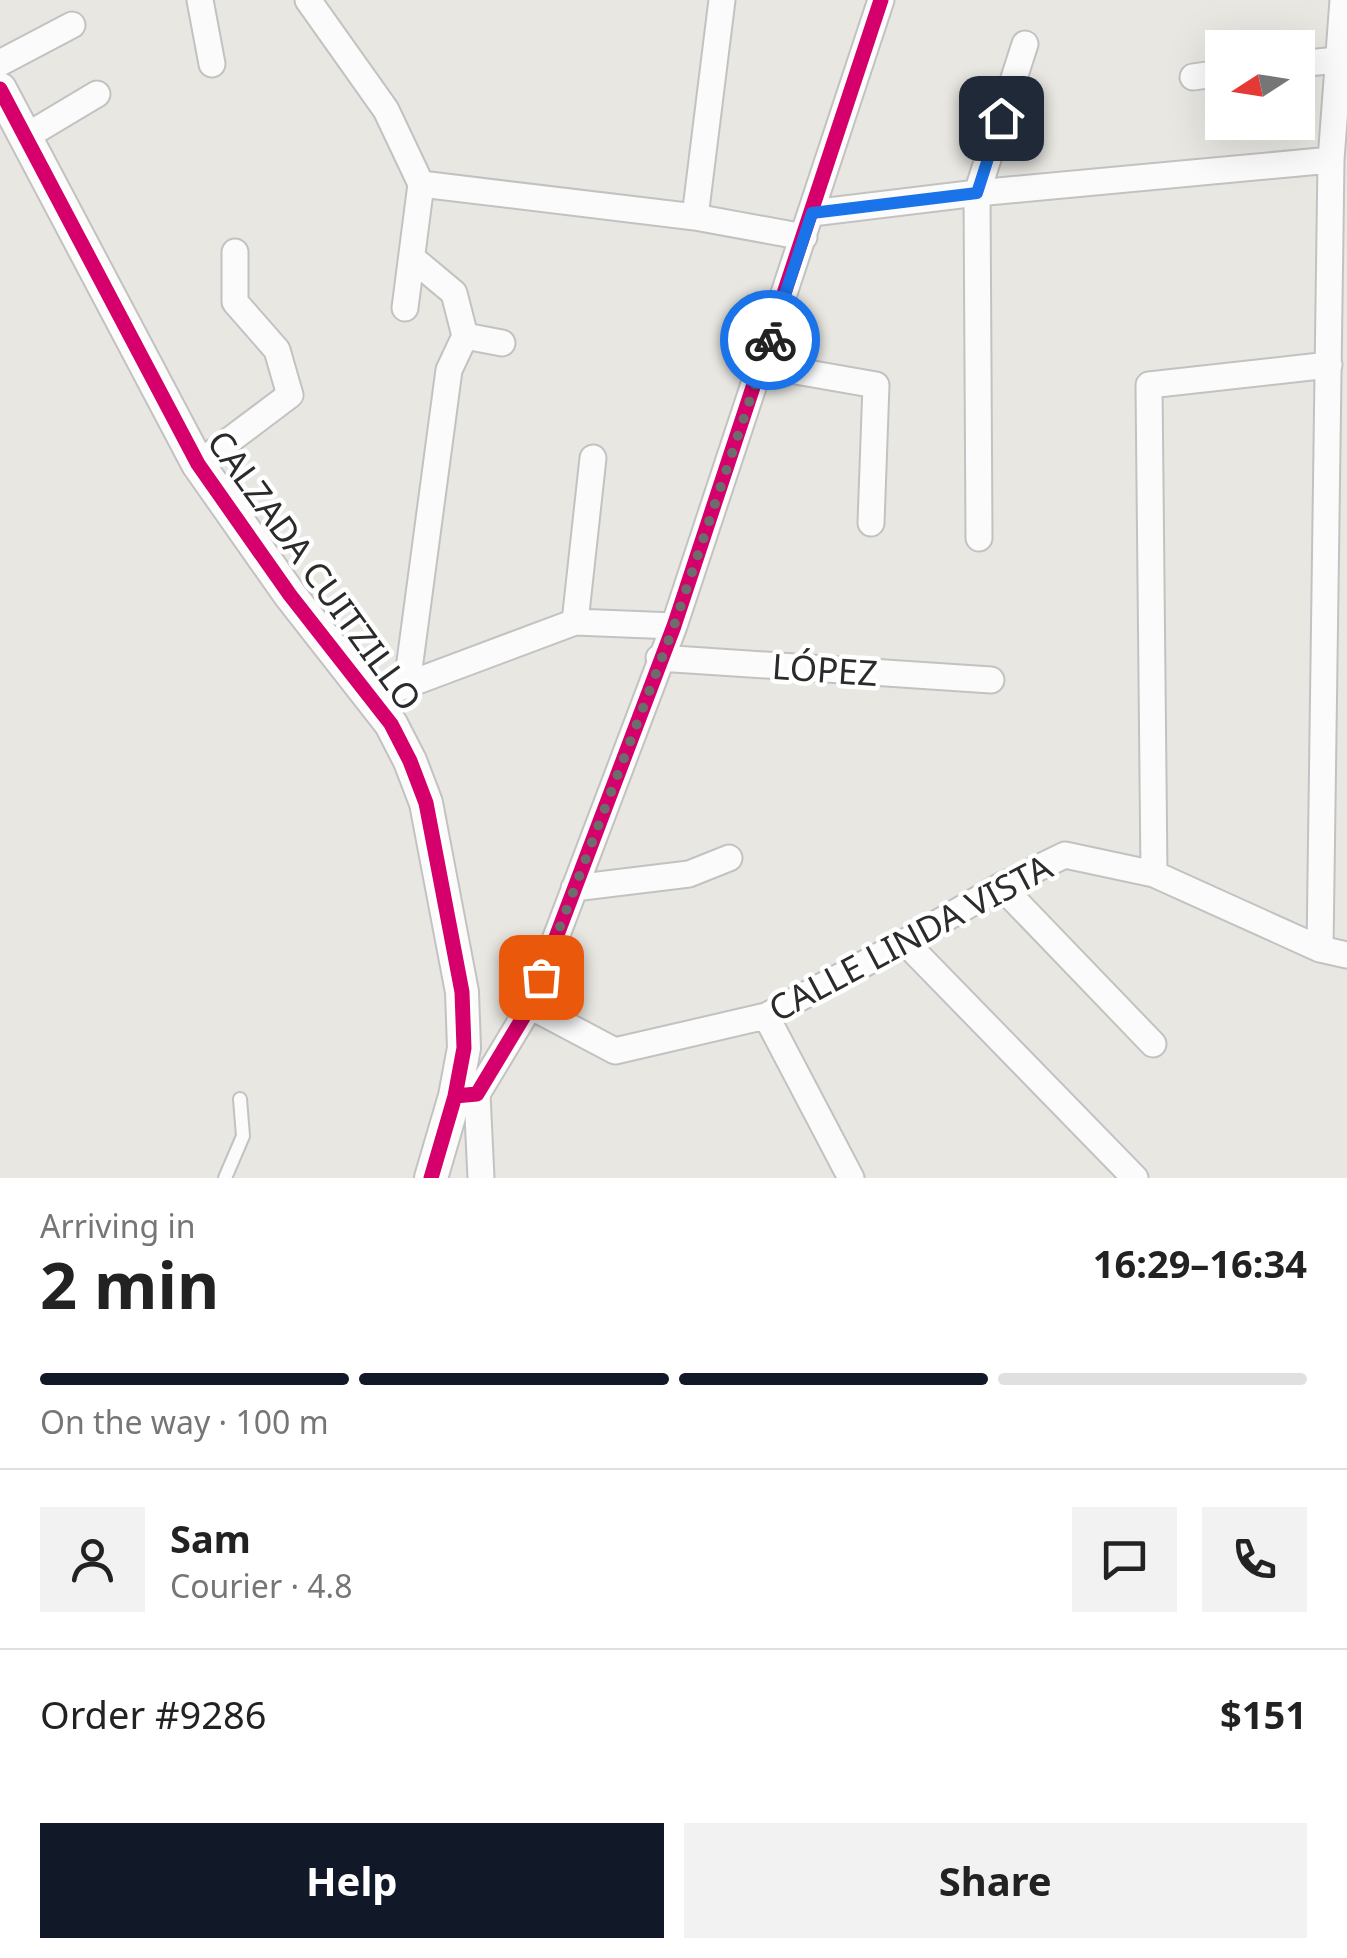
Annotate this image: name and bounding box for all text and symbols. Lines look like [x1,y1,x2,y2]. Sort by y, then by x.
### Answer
north arrow [1205,30,1315,140]
map controls [1205,30,1315,140]
pin [959,76,1044,161]
icon: home [974,91,1029,146]
courier [720,290,820,390]
icon: bike [743,313,798,368]
street label: CALZADA CUITZILLO [197,420,433,720]
street label: LÓPEZ [771,642,879,696]
street label: CALLE LINDA VISTA [760,842,1060,1032]
pin [499,935,584,1020]
icon: bag [514,950,569,1005]
text: Arriving in [40,1204,195,1247]
text: 16:29–16:34 [1093,1237,1307,1289]
text: 2 min [40,1240,219,1328]
text: On the way · 100 m [40,1400,329,1443]
button: person [40,1507,145,1612]
button: chat [1072,1507,1177,1612]
button: phone [1202,1507,1307,1612]
text: Sam [170,1512,251,1564]
text: Courier · 4.8 [170,1564,353,1607]
text: Order #9286 [40,1688,266,1740]
text: $151 [1220,1688,1307,1740]
button: Help [40,1823,664,1938]
button: Share [684,1823,1307,1938]

